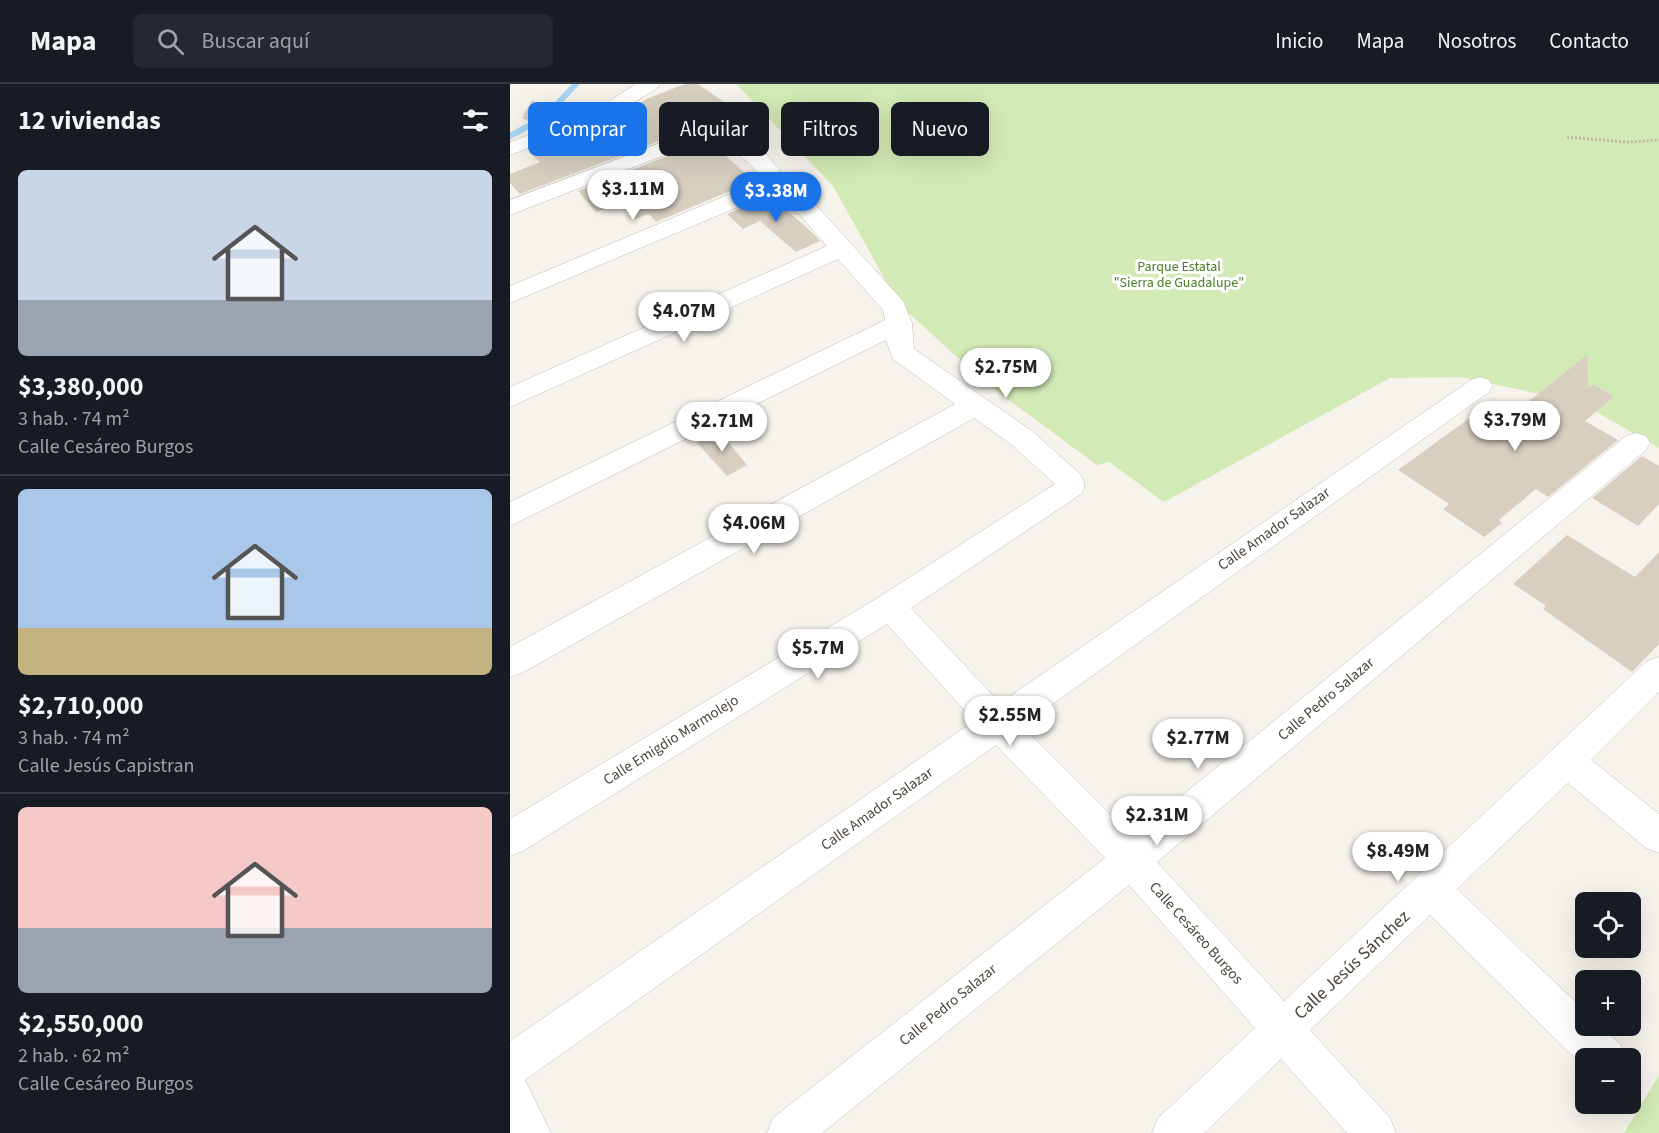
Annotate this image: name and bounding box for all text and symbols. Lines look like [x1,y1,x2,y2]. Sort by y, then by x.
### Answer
search box [133,14,553,68]
text: Mapa [30,21,97,61]
icon: search [154,25,187,58]
text: Buscar aquí [202,25,309,57]
text: Inicio [1275,26,1323,56]
text: Mapa [1356,26,1404,56]
text: Nosotros [1437,26,1516,56]
text: Contacto [1549,26,1629,56]
text: 12 viviendas [18,102,161,139]
chip: Comprar [528,102,647,156]
chip: Alquilar [659,102,769,156]
chip: Filtros [781,102,879,156]
chip: Nuevo [891,102,989,156]
icon: filters [459,104,492,137]
pin: $3.11M [584,170,682,221]
pin: $3.38M [727,172,825,223]
text: $3.11M [601,175,665,203]
text: $3.38M [744,177,808,205]
icon: home [201,209,309,317]
park label: Parque Estatal "Sierra de Guadalupe" [1114,257,1244,293]
pin: $4.07M [635,292,733,343]
text: $4.07M [652,297,716,325]
pin: $2.75M [957,348,1055,399]
text: $2.75M [974,353,1038,381]
text: $3,380,000 [18,368,143,405]
pin: $3.79M [1466,401,1564,452]
pin: $2.71M [673,402,771,453]
text: 3 hab. · 74 m² [18,405,130,433]
text: $3.79M [1483,406,1547,434]
text: $2.71M [690,407,754,435]
text: Calle Cesáreo Burgos [18,433,193,461]
street label: Calle Amador Salazar [1214,482,1335,576]
pin: $4.06M [705,504,803,555]
text: $4.06M [722,509,786,537]
icon: home [201,528,309,636]
pin: $5.7M [776,629,860,680]
text: $5.7M [792,634,844,662]
street label: Calle Pedro Salazar [1273,652,1379,746]
text: $2,710,000 [18,687,143,724]
street label: Calle Emigdio Marmolejo [599,690,743,790]
pin: $2.55M [961,696,1059,747]
text: $2.55M [978,701,1042,729]
pin: $2.77M [1149,719,1247,770]
text: 3 hab. · 74 m² [18,724,130,752]
text: $2.77M [1166,724,1230,752]
text: Calle Jesús Capistran [18,752,195,780]
street label: Calle Amador Salazar [817,762,938,856]
pin: $2.31M [1108,796,1206,847]
text: $2.31M [1125,801,1189,829]
pin: $8.49M [1349,832,1447,883]
text: $8.49M [1366,837,1430,865]
icon: home [201,846,309,954]
street label: Calle Cesáreo Burgos [1144,877,1248,989]
map controls [1575,892,1641,1114]
button: locate [1575,892,1641,958]
street label: Calle Jesús Sánchez [1289,904,1416,1025]
street label: Calle Pedro Salazar [895,959,1002,1051]
button: + [1575,970,1641,1036]
text: $2,550,000 [18,1005,143,1042]
text: 2 hab. · 62 m² [18,1042,130,1070]
button: − [1575,1048,1641,1114]
text: Calle Cesáreo Burgos [18,1070,193,1098]

